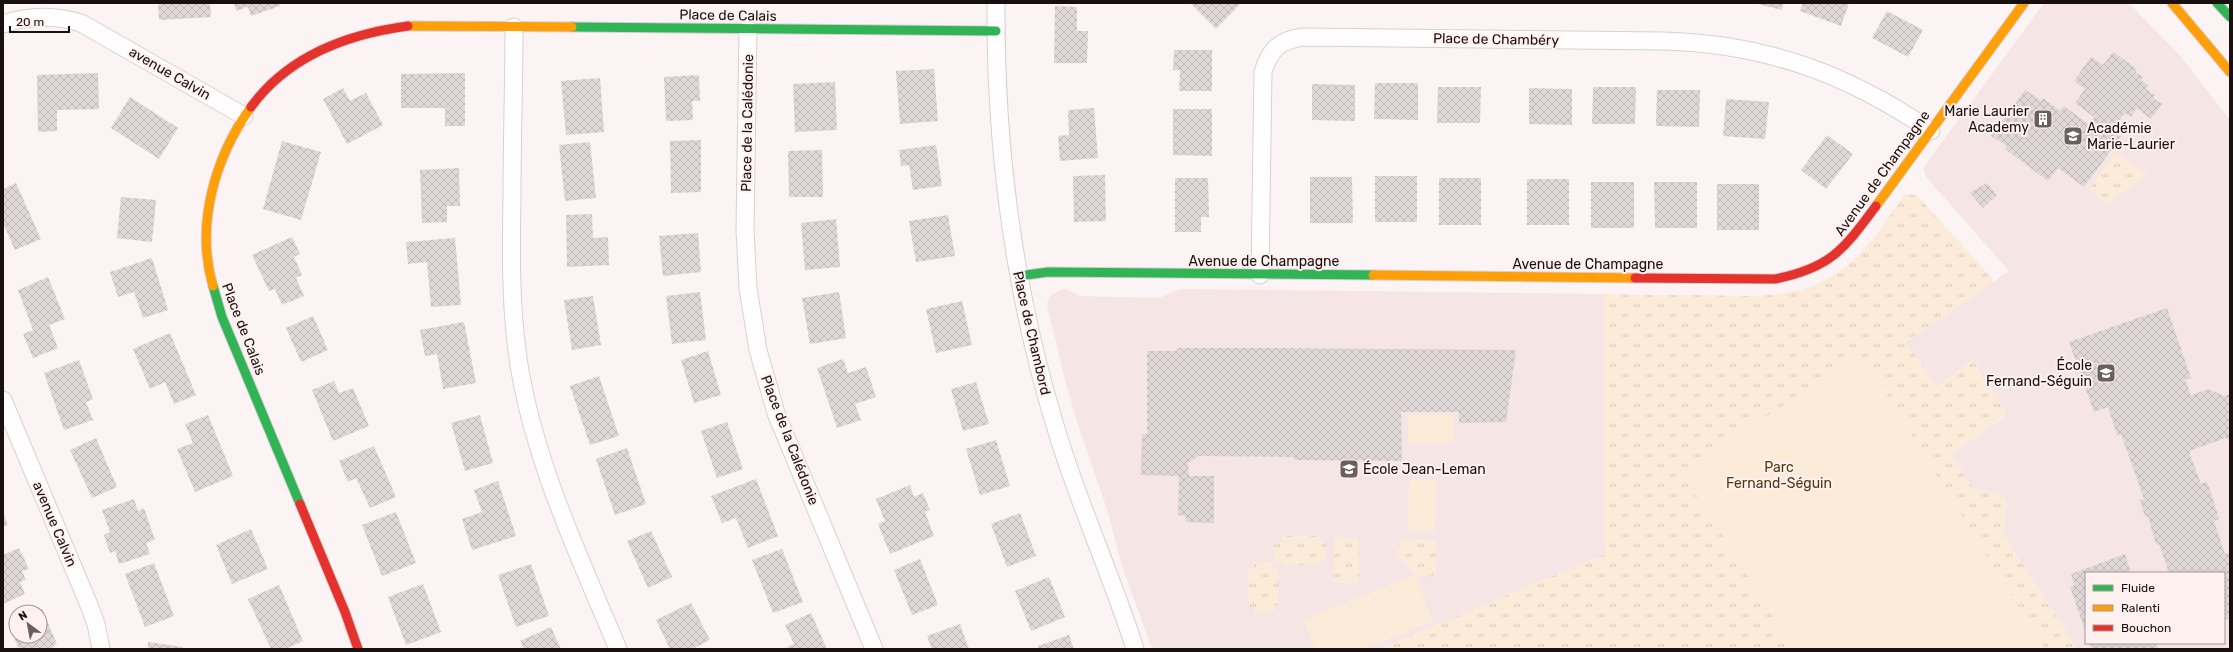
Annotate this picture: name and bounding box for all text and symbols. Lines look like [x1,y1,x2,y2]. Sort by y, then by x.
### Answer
street label: Place de Calais [679,6,777,25]
scale bar [10,8,69,34]
text: 20 m [16,15,44,29]
street label: Place de Chambéry [1433,30,1559,49]
street label: avenue Calvin [126,43,213,104]
street label: Place de la Calédonie [738,54,757,192]
place label: Marie Laurier Academy [1944,103,2030,136]
street label: Avenue de Champagne [1831,107,1934,239]
building icon: Marie Laurier Academy [2032,108,2054,130]
place label: Académie Marie-Laurier [2087,120,2176,153]
school or university icon: Académie Marie-Laurier [2062,125,2084,147]
street label: Avenue de Champagne [1189,253,1340,270]
street label: Avenue de Champagne [1513,256,1664,273]
street label: Place de Chambord [1009,270,1054,397]
street label: Place de Calais [218,281,269,378]
place label: École Fernand-Séguin [1986,356,2092,390]
school or university icon: École Fernand-Séguin [2095,362,2117,384]
street label: Place de la Calédonie [757,373,822,508]
school or university icon: École Jean-Leman [1338,458,1360,480]
park label: Parc Fernand-Séguin [1726,459,1832,492]
place label: École Jean-Leman [1363,460,1486,478]
street label: avenue Calvin [29,479,80,569]
legend [2085,572,2225,644]
text: Fluide [2121,581,2155,595]
text: Ralenti [2121,601,2160,615]
north arrow [8,604,48,644]
text: N [16,608,30,624]
text: Bouchon [2121,621,2171,635]

